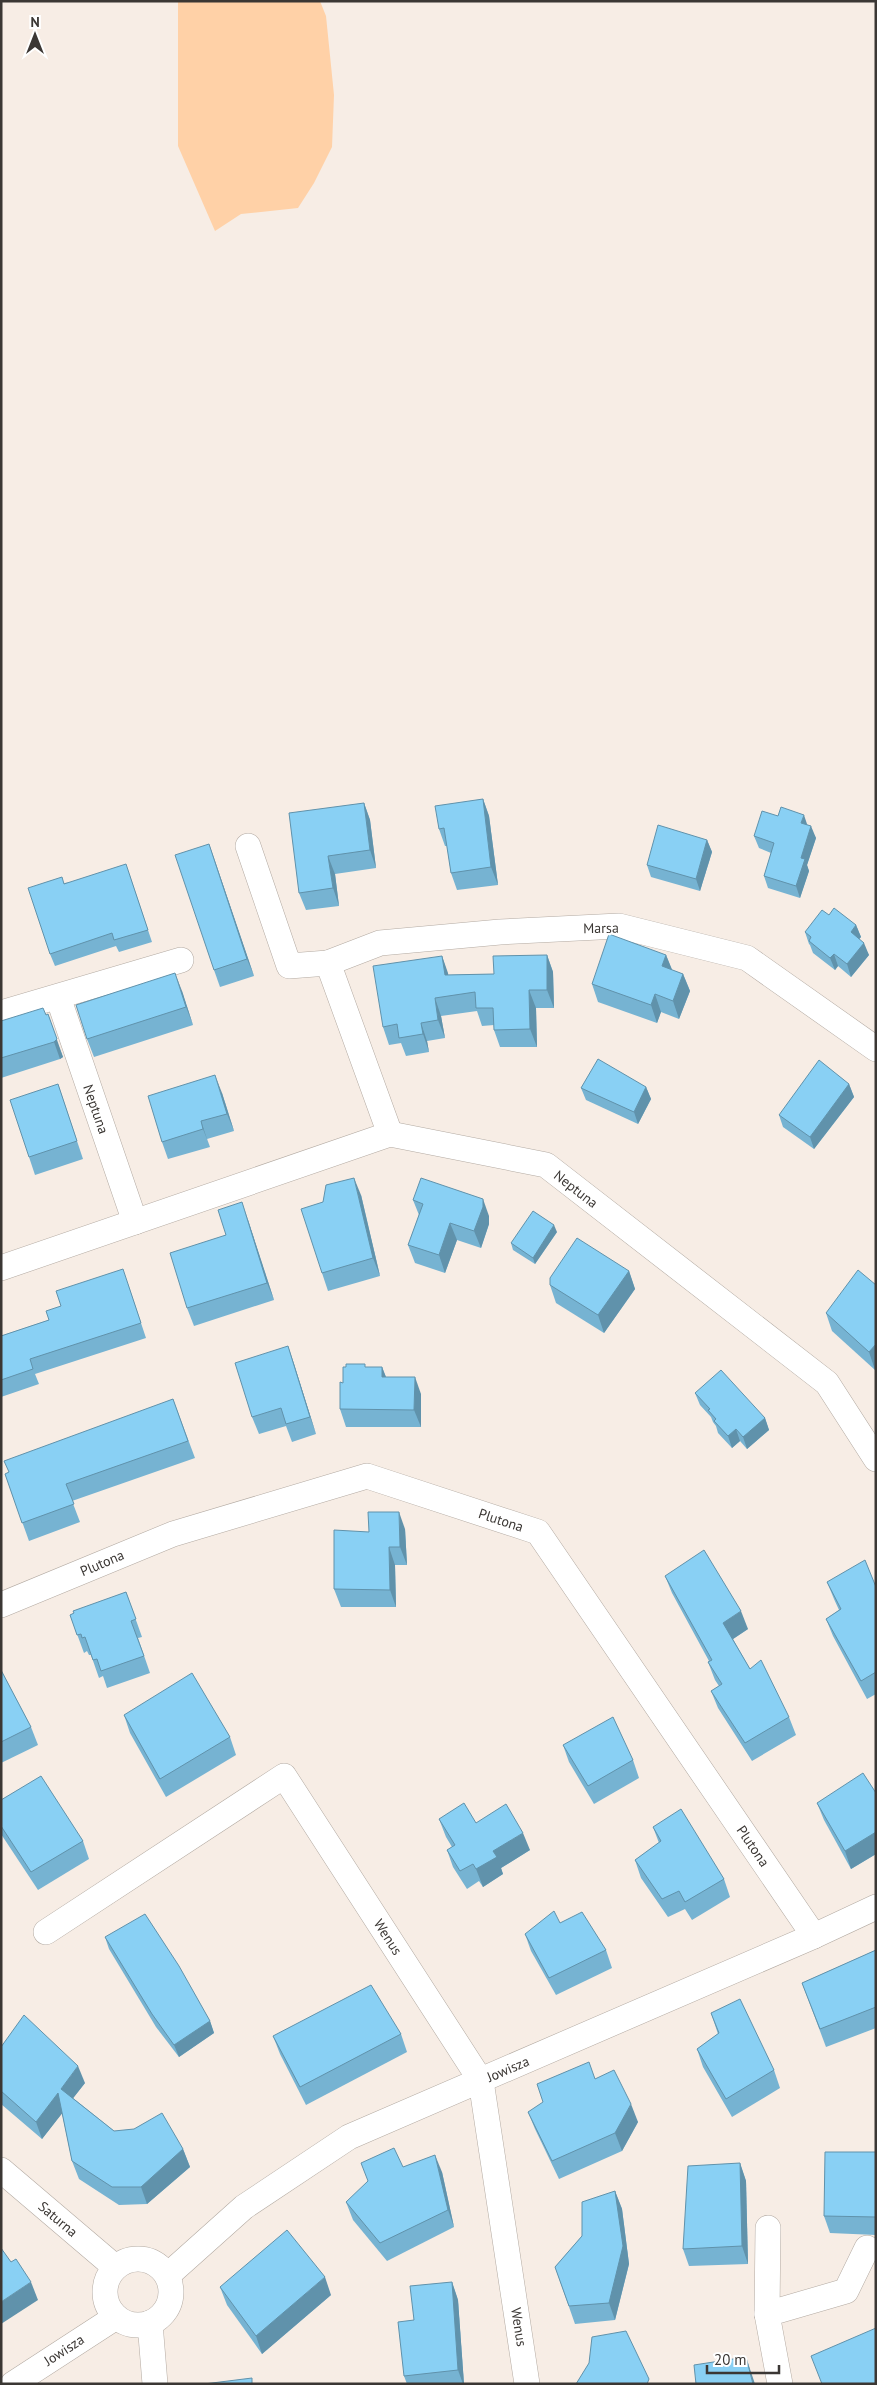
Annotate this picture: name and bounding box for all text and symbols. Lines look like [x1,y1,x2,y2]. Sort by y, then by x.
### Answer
north arrow [10,10,60,60]
text: N [30,13,40,31]
street label: Marsa [583,919,619,937]
street label: Neptuna [79,1082,113,1136]
street label: Neptuna [550,1166,602,1212]
street label: Plutona [476,1504,526,1536]
street label: Plutona [77,1546,127,1580]
street label: Plutona [733,1822,773,1870]
street label: Wenus [370,1916,406,1958]
street label: Jowisza [483,2052,532,2086]
street label: Saturna [35,2197,81,2241]
street label: Wenus [507,2306,531,2348]
street label: Jowisza [40,2330,88,2370]
scale bar [707,2342,780,2374]
text: 20 m [714,2350,747,2369]

